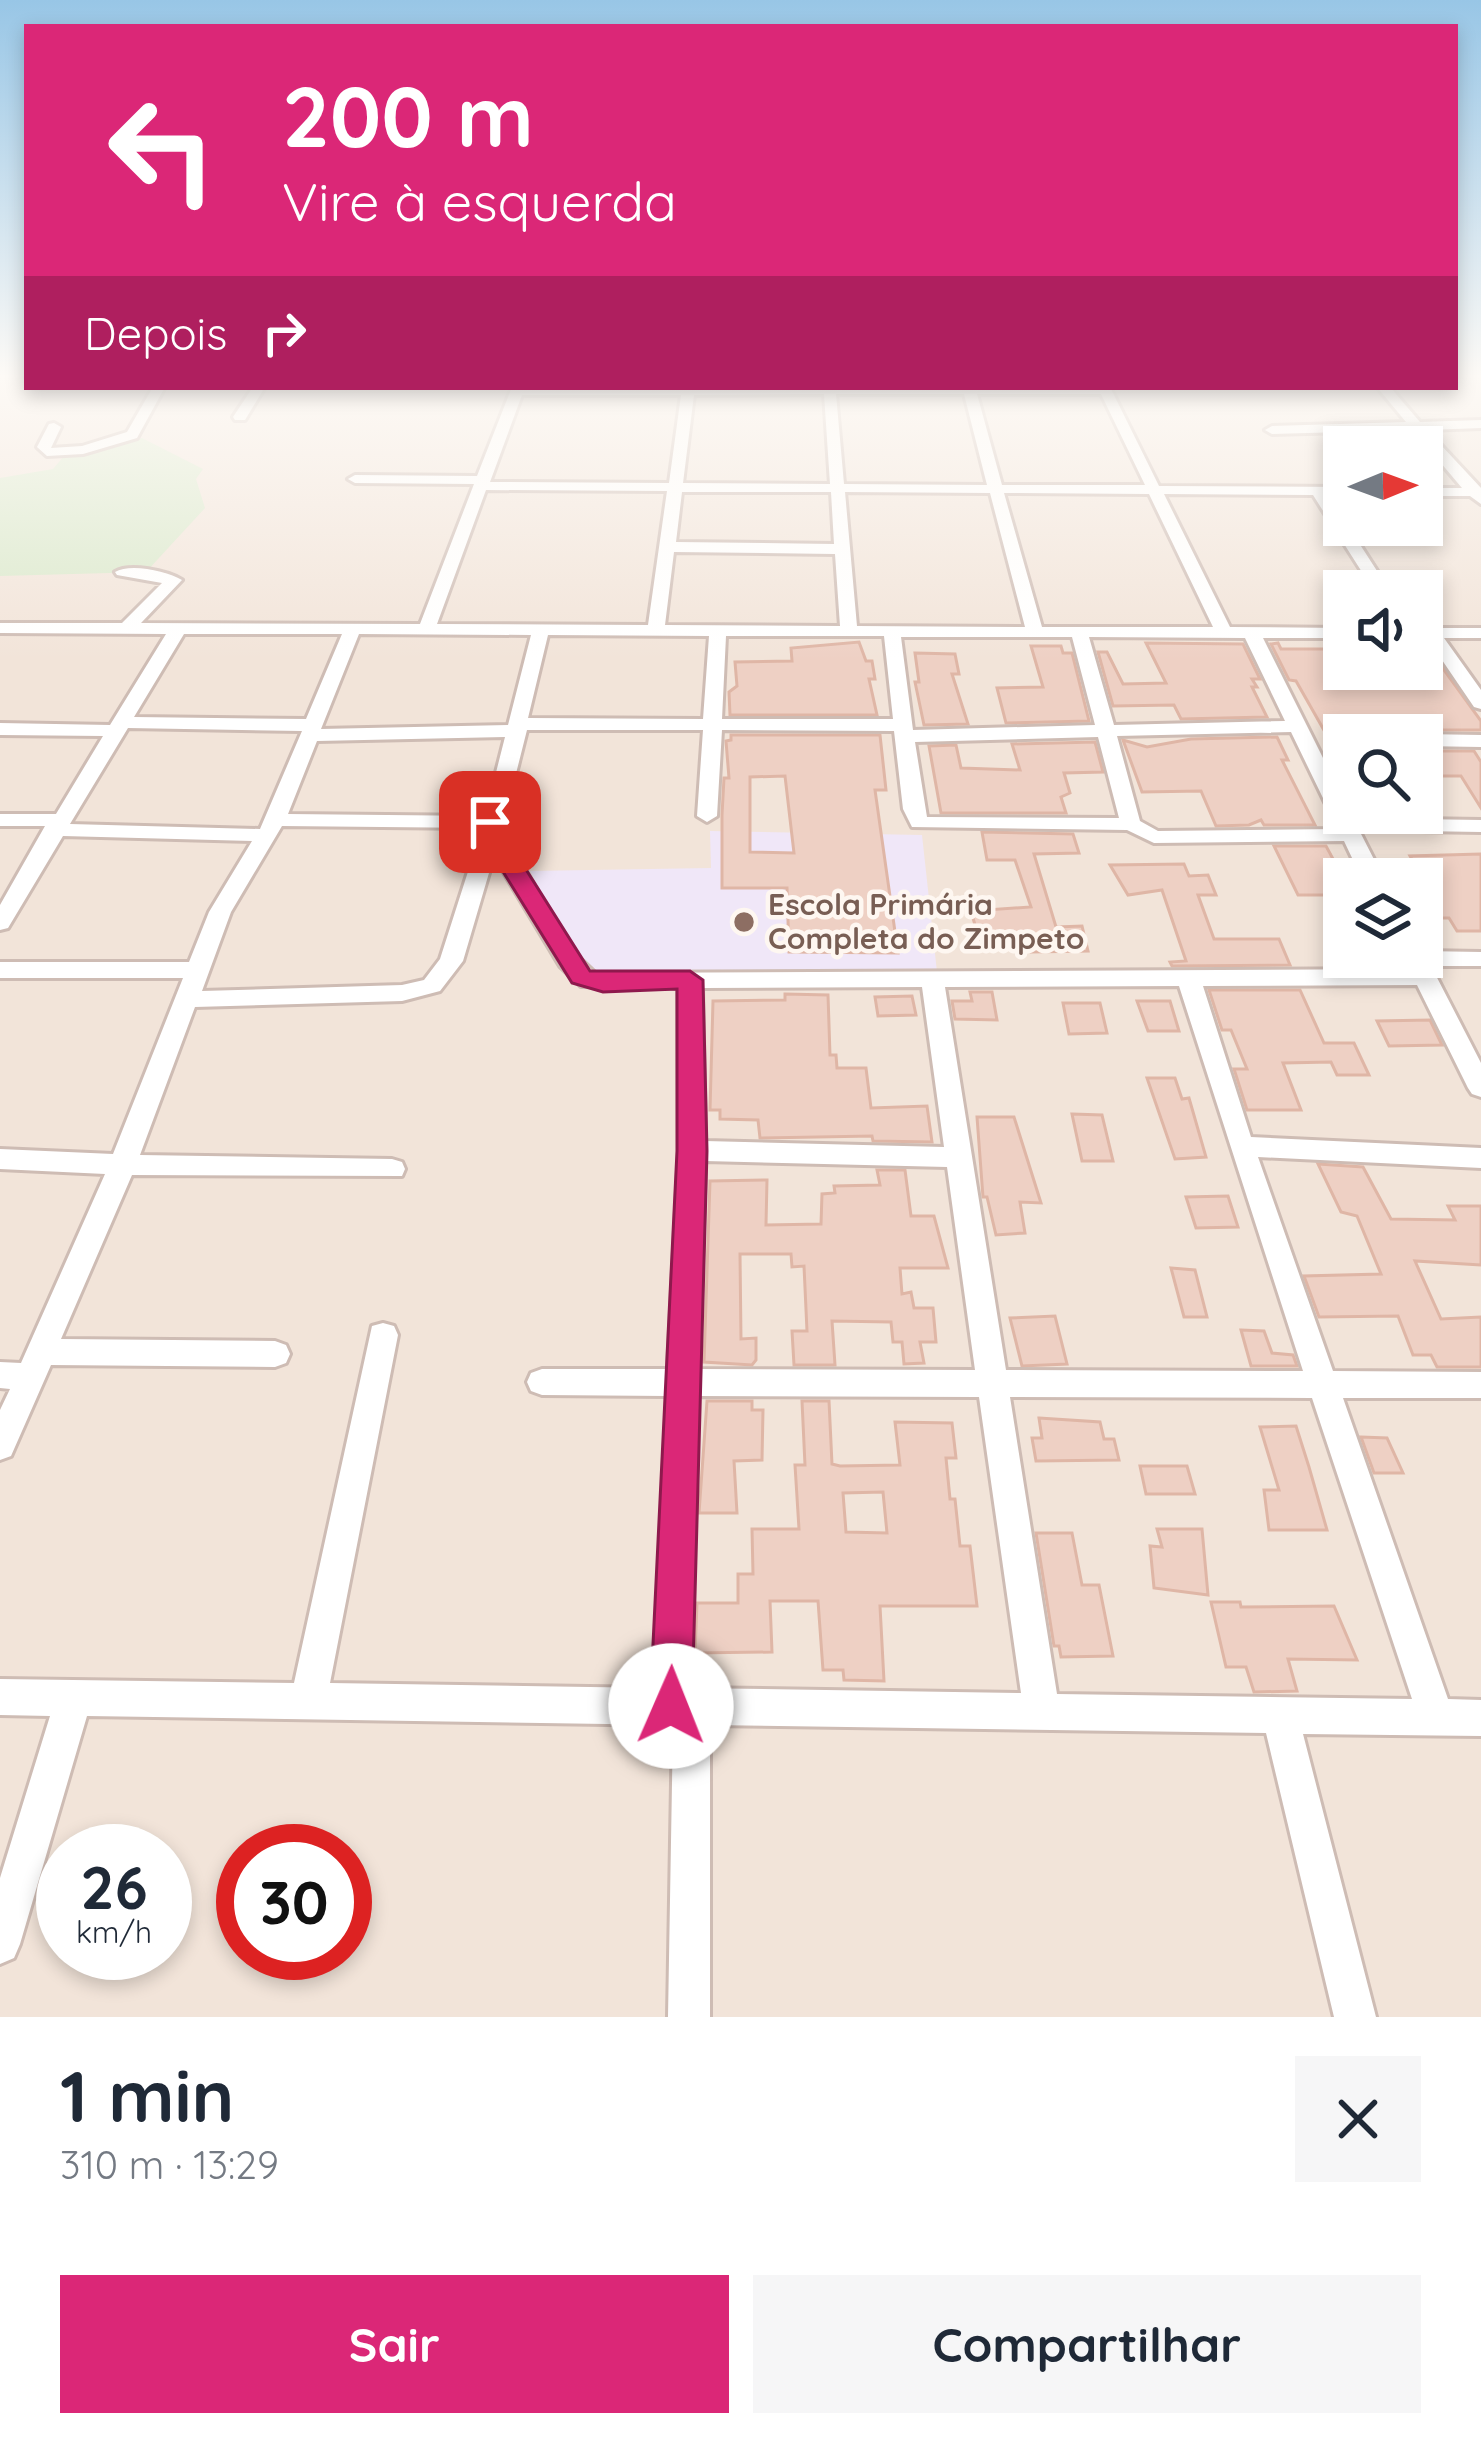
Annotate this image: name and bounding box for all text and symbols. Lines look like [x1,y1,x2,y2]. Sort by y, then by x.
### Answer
text: 200 m [282,63,534,168]
icon: left [84,72,240,228]
text: Vire à esquerda [282,167,677,235]
icon: right [251,300,317,366]
text: Depois [84,305,227,361]
north arrow [1323,426,1443,546]
map controls [1323,426,1443,978]
button: sound [1323,570,1443,690]
button: search [1323,714,1443,834]
pin [439,771,541,873]
icon: arrive [457,789,523,855]
button: layers [1323,858,1443,978]
place label: Escola Primária Completa do Zimpeto [768,885,1085,957]
marker: Escola Primária Completa do Zimpeto [731,909,757,935]
position arrow [608,1643,734,1769]
speed limit sign: 30 [216,1824,372,1980]
text: 26 [80,1849,148,1924]
text: km/h [76,1913,152,1951]
text: 1 min [60,2050,234,2140]
button: close [1295,2056,1421,2182]
text: 310 m · 13:29 [60,2140,279,2189]
button: Sair [60,2275,729,2413]
button: Compartilhar [753,2275,1421,2413]

